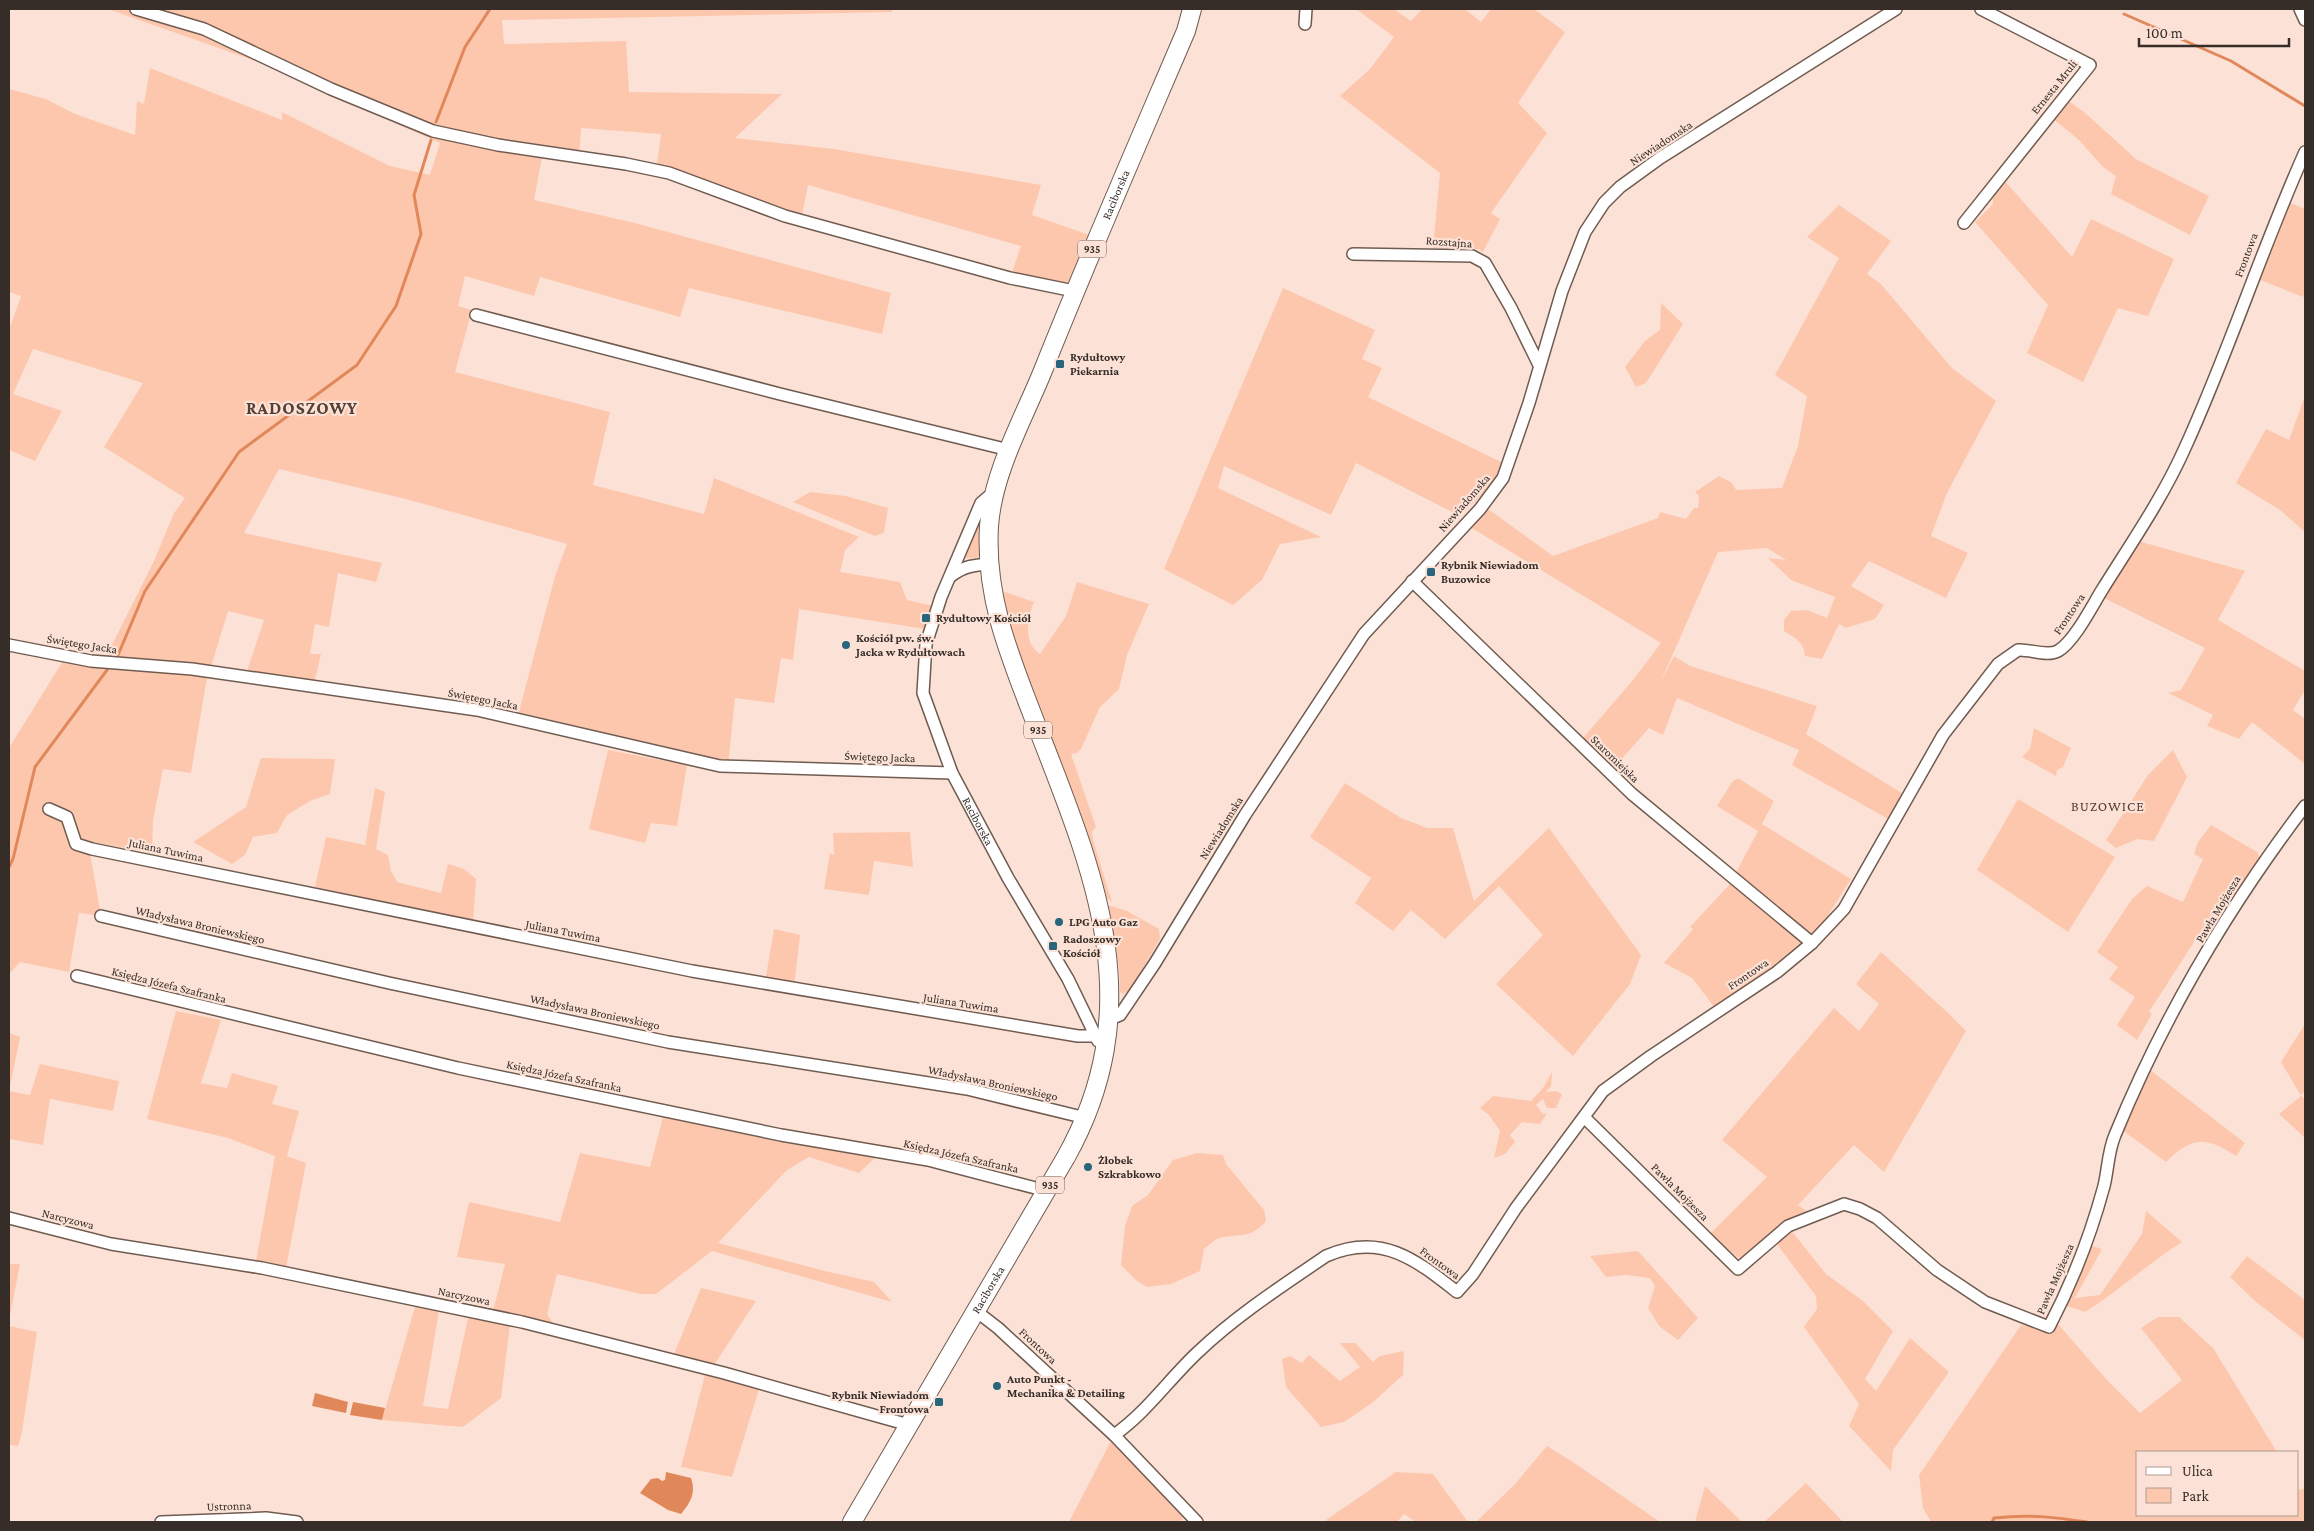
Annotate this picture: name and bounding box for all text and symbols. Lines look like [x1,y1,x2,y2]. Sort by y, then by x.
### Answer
scale bar [2139,15,2289,47]
text: 100 m [2146,25,2183,41]
street label: Ernesta Mruli [2028,57,2080,117]
street label: Niewiadomska [1627,117,1695,168]
street label: Raciborska [1099,167,1133,222]
street label: Frontowa [2231,230,2261,279]
street label: Rozstajna [1425,233,1473,251]
road number: 935 [1078,240,1106,258]
place label: Rydułtowy Piekarnia [1070,350,1126,378]
marker: Rydułtowy Piekarnia [1054,358,1066,370]
district label: RADOSZOWY [246,398,358,418]
street label: Niewiadomska [1435,471,1493,535]
place label: Rybnik Niewiadom Buzowice [1441,558,1539,586]
marker: Rybnik Niewiadom Buzowice [1425,566,1437,578]
street label: Frontowa [2050,590,2088,637]
place label: Rydułtowy Kościół [936,611,1031,625]
marker: Rydułtowy Kościół [920,612,932,624]
place label: Kościół pw. św. Jacka w Rydułtowach [854,631,965,659]
street label: Świętego Jacka [46,632,119,657]
marker: Kościół pw. św. Jacka w Rydułtowach [840,639,852,651]
street label: Świętego Jacka [447,685,520,713]
road number: 935 [1024,722,1052,738]
street label: Staromiejska [1588,732,1642,786]
street label: Świętego Jacka [844,749,916,765]
street label: Niewiadomska [1196,794,1246,862]
street label: Raciborska [959,795,997,848]
district label: BUZOWICE [2071,798,2145,814]
street label: Juliana Tuwima [126,835,205,865]
street label: Pawła Mojżesza [2193,873,2244,945]
street label: Władysława Broniewskiego [134,903,266,947]
place label: LPG Auto Gaz [1069,915,1138,929]
marker: LPG Auto Gaz [1053,916,1065,928]
street label: Juliana Tuwima [523,917,602,945]
place label: Radoszowy Kościół [1063,932,1121,960]
marker: Radoszowy Kościół [1047,940,1059,952]
street label: Frontowa [1725,955,1772,993]
street label: Księdza Józefa Szafranka [110,964,228,1006]
street label: Juliana Tuwima [921,990,1000,1016]
street label: Władysława Broniewskiego [529,991,661,1033]
street label: Księdza Józefa Szafranka [505,1057,623,1095]
street label: Władysława Broniewskiego [927,1062,1059,1104]
street label: Księdza Józefa Szafranka [902,1136,1020,1176]
place label: Żłobek Szkrabkowo [1098,1153,1161,1181]
street label: Pawła Mojżesza [1648,1160,1712,1224]
marker: Żłobek Szkrabkowo [1082,1161,1094,1173]
road number: 935 [1036,1176,1064,1194]
street label: Narcyzowa [40,1206,96,1232]
street label: Pawła Mojżesza [2033,1241,2077,1316]
street label: Frontowa [1417,1244,1463,1283]
street label: Raciborska [969,1263,1008,1316]
street label: Narcyzowa [437,1284,492,1308]
street label: Frontowa [1016,1325,1060,1367]
place label: Auto Punkt - Mechanika & Detailing [1006,1372,1125,1400]
marker: Auto Punkt - Mechanika & Detailing [991,1380,1003,1392]
place label: Rybnik Niewiadom Frontowa [831,1388,930,1416]
marker: Rybnik Niewiadom Frontowa [933,1396,945,1408]
legend [2136,1451,2299,1516]
text: Ulica [2182,1463,2213,1479]
text: Park [2182,1488,2209,1504]
street label: Ustronna [206,1498,252,1514]

